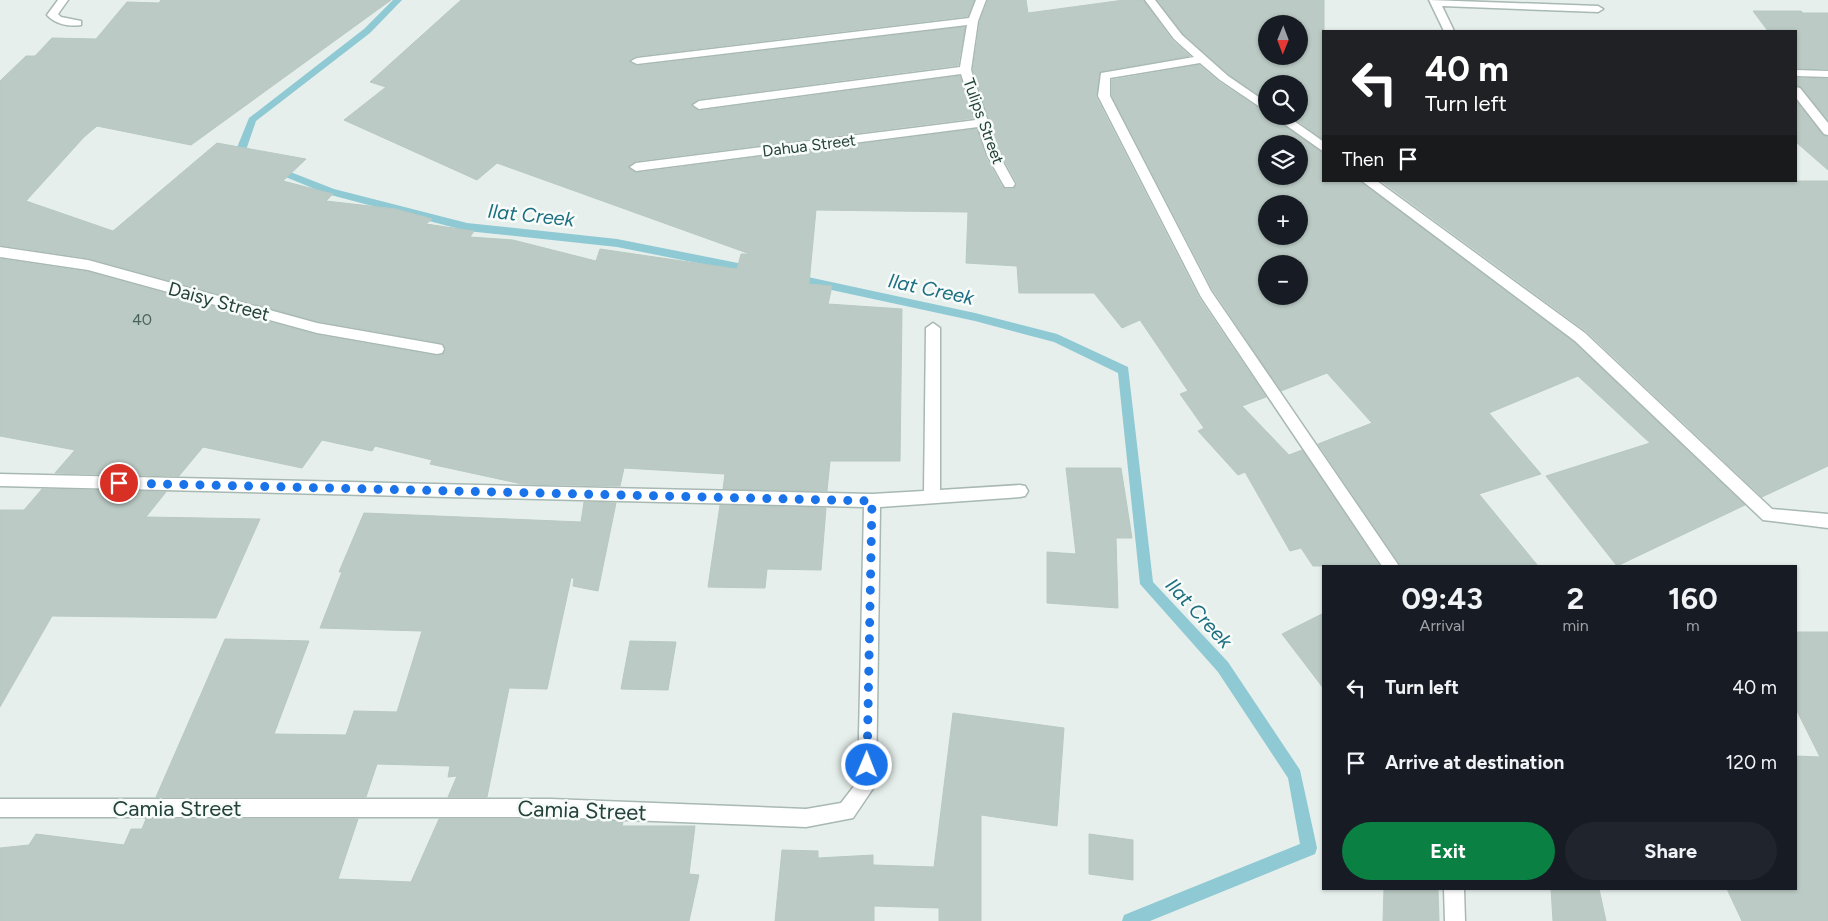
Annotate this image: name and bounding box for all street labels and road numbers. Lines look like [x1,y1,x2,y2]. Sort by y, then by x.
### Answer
street label: Tulips Street [959,76,1008,167]
street label: Dahua Street [761,130,857,161]
street label: Daisy Street [166,277,272,326]
street label: Camia Street [112,795,242,822]
street label: Camia Street [517,795,647,826]

